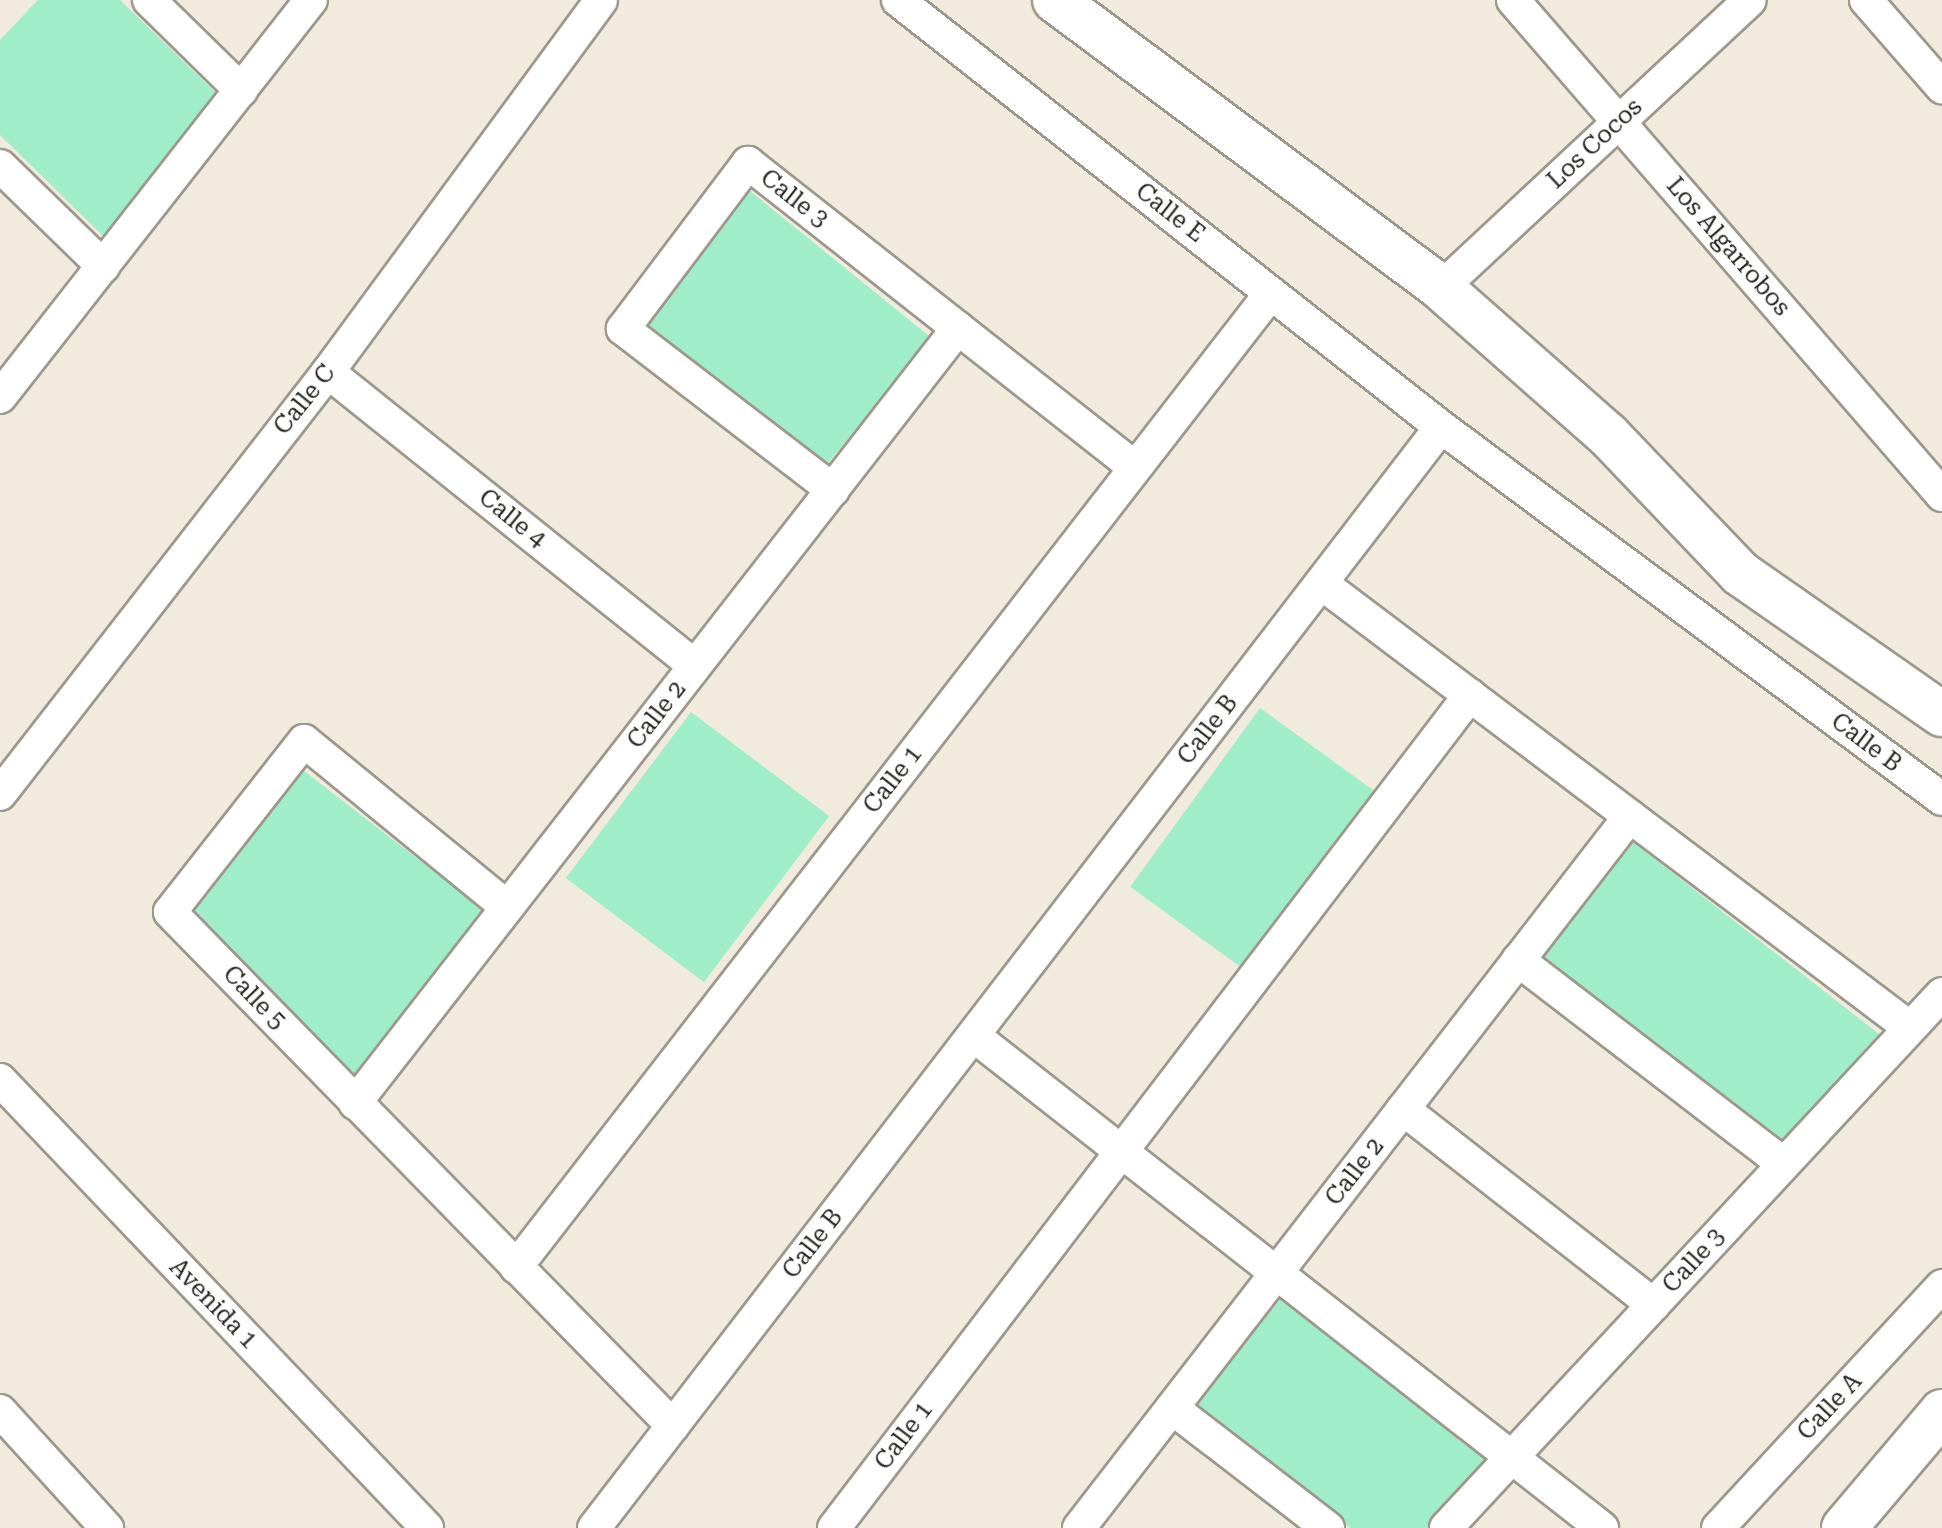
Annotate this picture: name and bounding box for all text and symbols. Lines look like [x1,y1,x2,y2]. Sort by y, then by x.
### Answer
street label: Los Cocos [1542,93,1648,195]
street label: Calle 3 [755,164,833,234]
street label: Los Algarrobos [1660,172,1796,322]
street label: Calle E [1130,177,1210,249]
street label: Calle C [268,359,342,441]
street label: Calle 4 [473,483,551,555]
street label: Calle 2 [622,676,692,754]
street label: Calle B [1172,689,1244,771]
street label: Calle B [1825,707,1907,779]
street label: Calle 1 [858,741,928,819]
street label: Calle 5 [217,960,291,1036]
street label: Calle 2 [1320,1133,1390,1211]
street label: Calle B [777,1203,849,1285]
street label: Calle 3 [1657,1223,1731,1299]
street label: Avenida 1 [163,1253,263,1355]
street label: Calle A [1792,1368,1868,1446]
street label: Calle 1 [869,1396,939,1476]

